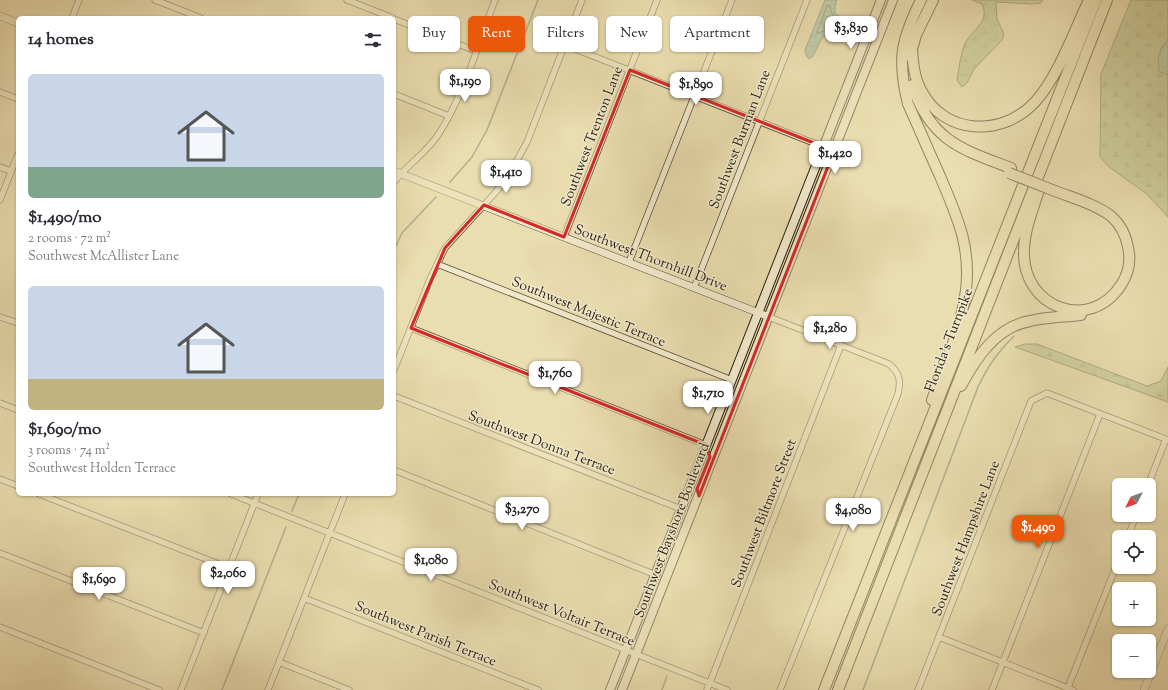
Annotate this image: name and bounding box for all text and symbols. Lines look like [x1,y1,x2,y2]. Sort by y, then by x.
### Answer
chip: Buy [408,16,460,52]
chip: Rent [468,16,525,52]
chip: Filters [533,16,598,52]
chip: New [606,16,662,52]
chip: Apartment [670,16,764,52]
pin: $3,830 [818,16,884,50]
text: $3,830 [834,20,868,38]
text: 14 homes [28,28,94,52]
icon: filters [362,29,384,51]
street label: Southwest Trenton Lane [557,64,629,210]
street label: Southwest Burman Lane [705,67,777,212]
pin: $1,190 [432,69,498,103]
pin: $1,890 [663,72,729,106]
text: $1,190 [449,73,481,91]
text: $1,890 [679,76,713,94]
icon: home [170,100,242,172]
pin: $1,420 [802,141,868,175]
text: $1,420 [818,145,852,163]
pin: $1,410 [473,160,539,194]
text: $1,410 [490,164,522,182]
text: $1,490/mo [28,206,102,230]
street label: Southwest Thornhill Drive [571,220,730,297]
text: 2 rooms · 72 m² [28,230,111,248]
text: Southwest McAllister Lane [28,248,179,266]
street label: Southwest Majestic Terrace [508,273,668,353]
street label: Florida's Turnpike [921,286,979,396]
icon: home [170,312,242,384]
pin: $1,280 [797,316,863,350]
text: $1,280 [813,320,847,338]
pin: $1,760 [522,361,588,395]
text: $1,760 [538,365,572,383]
pin: $1,710 [675,381,741,415]
text: $1,710 [692,385,724,403]
street label: Southwest Donna Terrace [465,407,618,481]
text: $1,690/mo [28,418,101,442]
street label: Southwest Biltmore Street [727,436,803,591]
street label: Southwest Bayshore Boulevard [630,440,716,621]
text: 3 rooms · 74 m² [28,442,110,460]
street label: Southwest Hampshire Lane [928,458,1006,620]
text: Southwest Holden Terrace [28,460,176,478]
north arrow [1112,478,1156,522]
map controls [1112,478,1156,678]
pin: $3,270 [489,497,555,531]
pin: $4,080 [820,498,886,532]
text: $3,270 [505,501,539,519]
text: $4,080 [835,502,871,520]
pin: $1,490 [1005,515,1071,549]
text: $1,490 [1021,519,1055,537]
button: locate [1112,530,1156,574]
pin: $1,080 [398,548,464,582]
text: $1,080 [414,552,448,570]
pin: $2,060 [195,561,261,595]
text: $2,060 [210,565,246,583]
pin: $1,690 [66,567,132,601]
text: $1,690 [82,571,116,589]
street label: Southwest Voltair Terrace [485,575,637,652]
button: + [1112,582,1156,626]
street label: Southwest Parish Terrace [351,597,499,672]
button: − [1112,634,1156,678]

